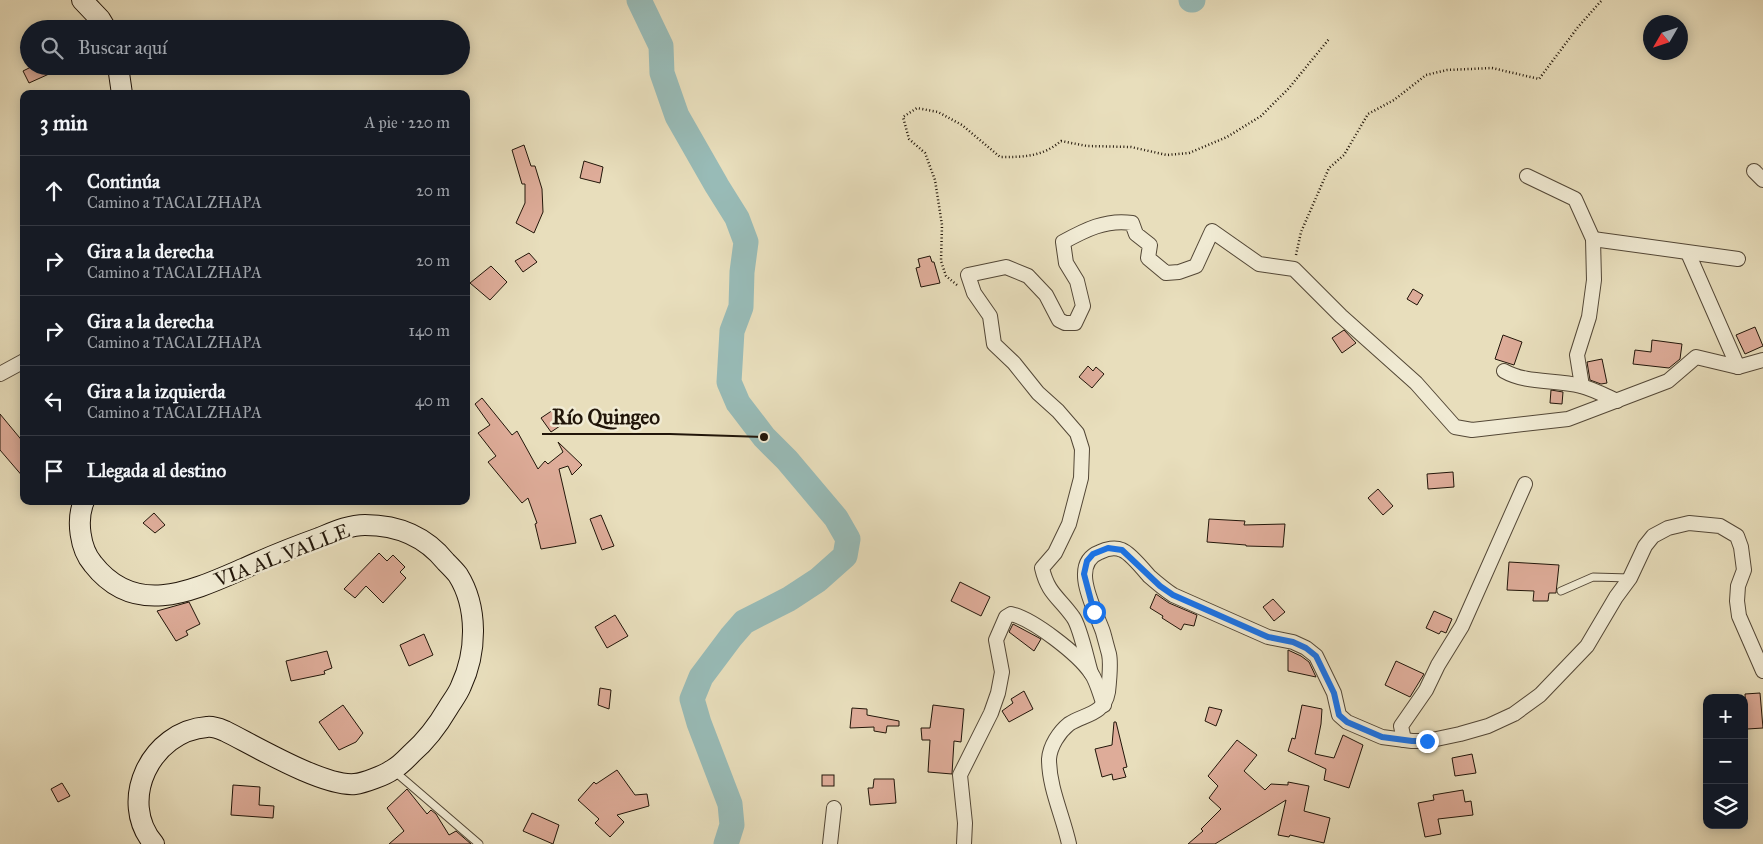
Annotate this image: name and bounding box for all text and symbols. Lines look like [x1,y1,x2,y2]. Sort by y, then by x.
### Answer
north arrow [1643,15,1688,60]
search box [20,20,470,75]
icon: search [38,34,66,62]
text: Buscar aquí [78,36,167,59]
text: 3 min [40,110,88,136]
text: A pie · 220 m [364,113,450,132]
text: Continúa [87,170,160,193]
icon: ahead [40,177,68,205]
text: 20 m [416,181,450,200]
text: Camino a TACALZHAPA [87,193,262,212]
text: Gira a la derecha [87,240,214,263]
icon: right [40,247,68,275]
text: 20 m [416,251,450,270]
text: Camino a TACALZHAPA [87,263,262,282]
text: Gira a la derecha [87,310,214,333]
icon: right [40,317,68,345]
text: 140 m [409,321,450,340]
text: Camino a TACALZHAPA [87,333,262,352]
text: Gira a la izquierda [87,380,226,403]
icon: left [40,387,68,415]
text: 40 m [415,391,450,410]
callout: Río Quingeo [542,398,670,434]
text: Camino a TACALZHAPA [87,403,262,422]
text: Río Quingeo [552,404,660,430]
icon: arrive [40,457,68,485]
text: Llegada al destino [87,459,226,482]
street label: VIA AL VALLE [210,518,353,592]
route start [1083,601,1106,624]
map controls [1703,694,1748,829]
button: + [1703,694,1748,739]
route end [1416,730,1439,753]
button: − [1703,739,1748,784]
button: layers [1703,784,1748,829]

